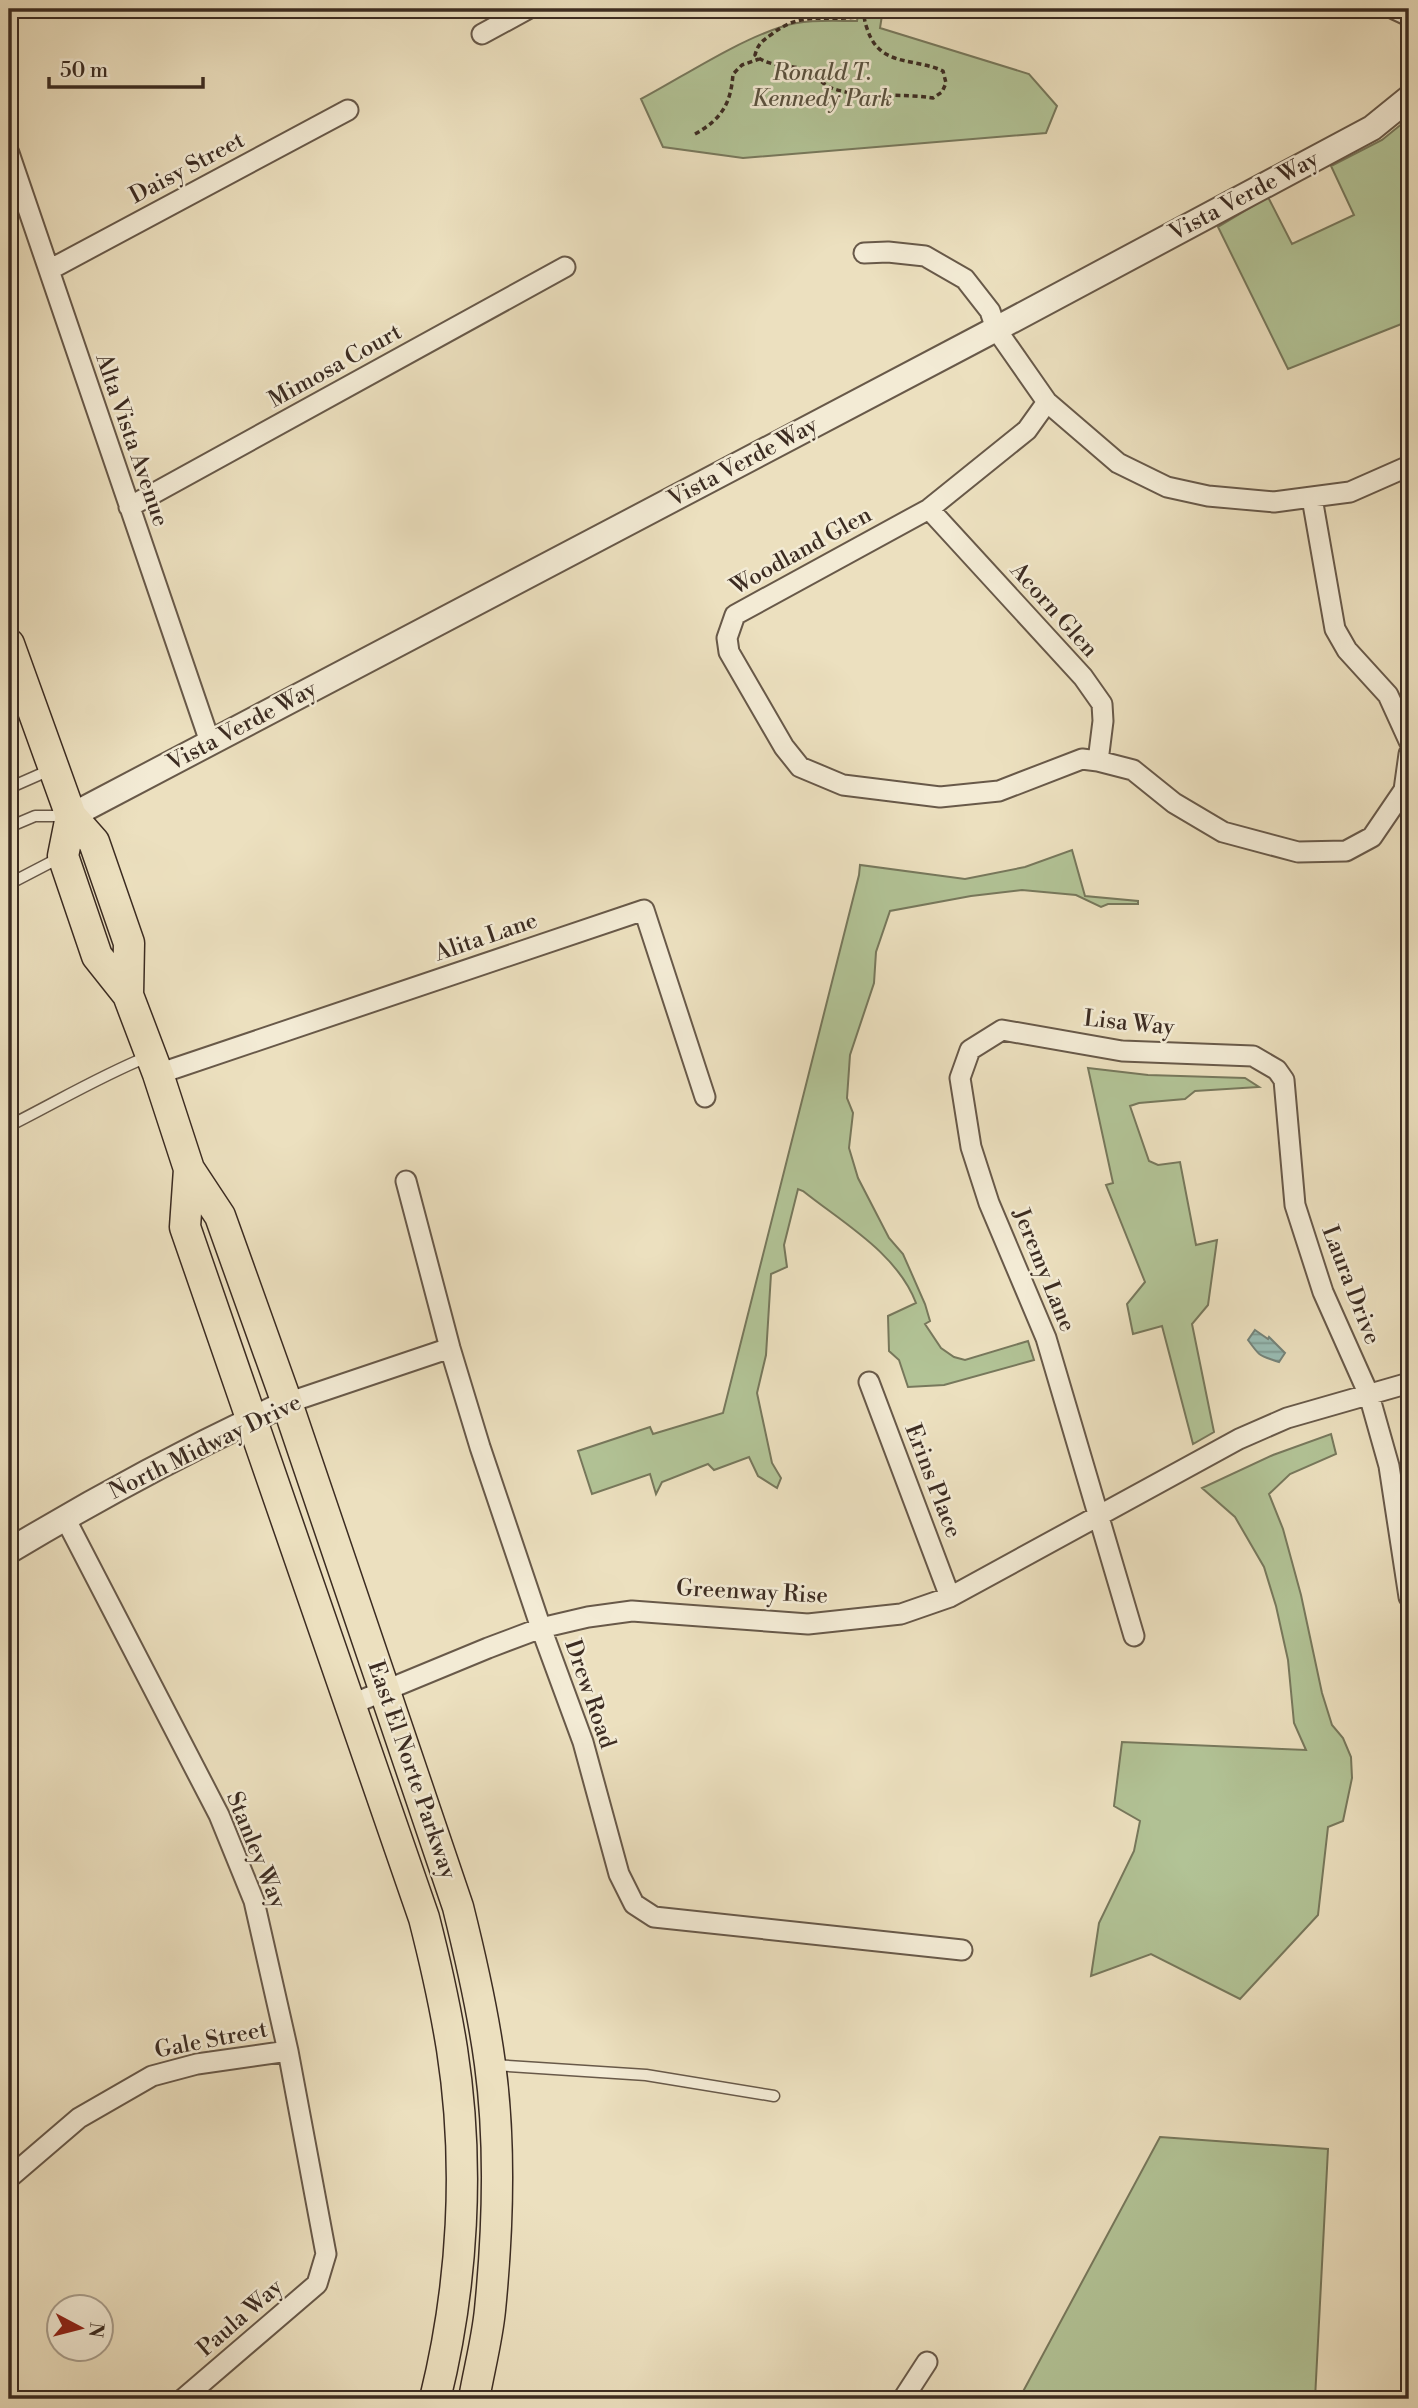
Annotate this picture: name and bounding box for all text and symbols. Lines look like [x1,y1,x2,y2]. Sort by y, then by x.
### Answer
scale bar [49,46,203,90]
text: 50 m [60,58,108,84]
park label: Ronald T. Kennedy Park [752,59,892,113]
street label: Daisy Street [125,126,249,210]
street label: Vista Verde Way [1164,144,1324,248]
street label: Mimosa Court [263,318,407,414]
street label: Alta Vista Avenue [89,349,175,530]
street label: Vista Verde Way [663,410,823,514]
street label: Woodland Glen [725,500,877,602]
street label: Acorn Glen [1004,556,1104,663]
street label: Vista Verde Way [162,674,322,778]
street label: Alita Lane [430,906,541,968]
street label: Lisa Way [1082,1004,1177,1042]
street label: Jeremy Lane [1006,1203,1081,1336]
street label: Laura Drive [1316,1222,1386,1348]
street label: North Midway Drive [104,1388,306,1506]
street label: Erins Place [898,1420,968,1542]
street label: Greenway Rise [675,1574,829,1610]
street label: Drew Road [558,1636,622,1752]
street label: East El Norte Parkway [361,1657,463,1884]
street label: Stanley Way [220,1788,292,1913]
street label: Gale Street [152,2015,270,2065]
street label: Paula Way [191,2273,289,2363]
north arrow [46,2292,116,2362]
text: N [83,2321,109,2339]

